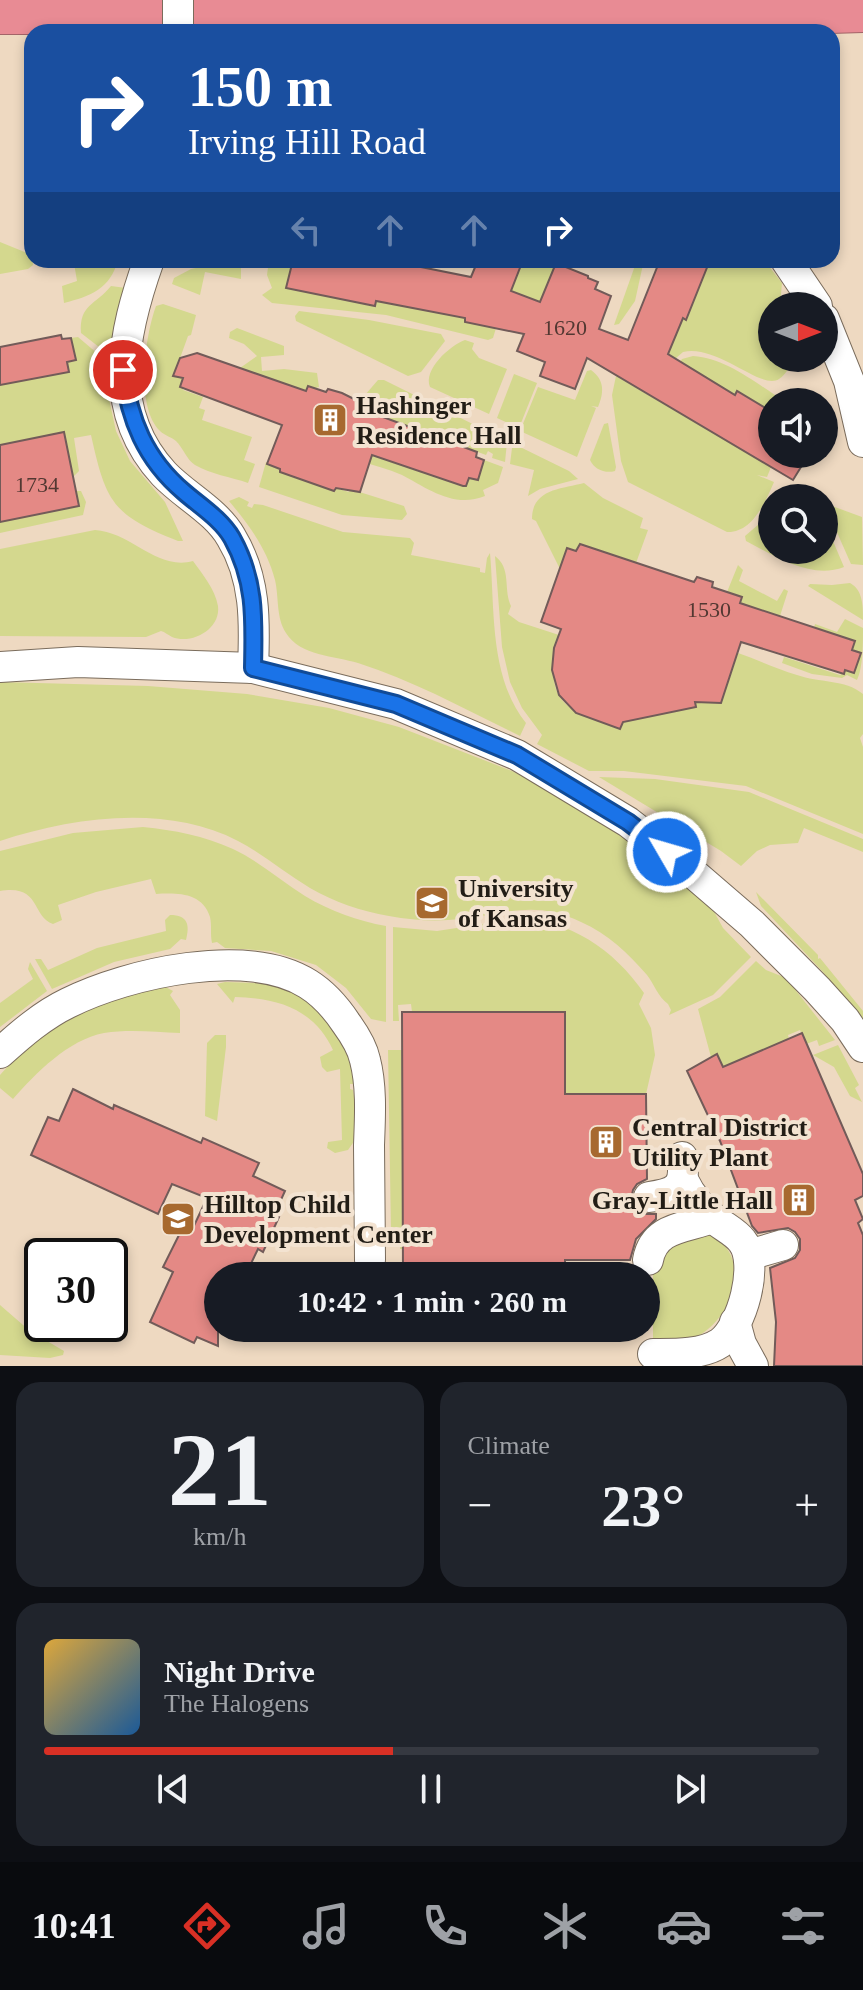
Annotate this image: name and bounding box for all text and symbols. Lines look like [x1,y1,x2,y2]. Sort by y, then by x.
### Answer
icon: right [56,56,160,160]
text: 150 m [188,56,333,118]
text: Irving Hill Road [188,122,426,162]
icon: left [284,208,328,252]
icon: ahead [368,208,412,252]
icon: ahead [452,208,496,252]
icon: right [536,208,580,252]
north arrow [758,292,838,372]
map controls [758,292,838,564]
house number: 1620 [543,315,587,340]
pin [89,336,157,404]
icon: arrive [101,348,145,392]
button: sound [758,388,838,468]
place label: Hashinger Residence Hall [356,391,521,450]
building icon: Hashinger Residence Hall [311,401,349,439]
house number: 1734 [15,472,59,497]
button: search [758,484,838,564]
house number: 1530 [687,597,731,622]
position arrow [625,810,709,894]
place label: University of Kansas [458,874,574,933]
school or university icon: University of Kansas [413,884,451,922]
place label: Central District Utility Plant [632,1113,808,1172]
building icon: Central District Utility Plant [587,1123,625,1161]
building icon: Gray-Little Hall [780,1181,818,1219]
place label: Gray-Little Hall [592,1186,773,1215]
place label: Hilltop Child Development Center [204,1190,433,1249]
school or university icon: Hilltop Child Development Center [159,1200,197,1238]
speed limit sign: 30 [24,1238,128,1342]
text: 10:42 · 1 min · 260 m [297,1285,567,1318]
text: 21 [168,1412,272,1527]
text: Climate [468,1431,550,1460]
text: 23° [601,1473,685,1539]
text: − [468,1481,492,1530]
text: + [794,1481,819,1530]
text: km/h [193,1522,246,1551]
text: Night Drive [164,1655,315,1688]
text: The Halogens [164,1689,309,1718]
icon: previous [151,1767,195,1811]
icon: pause [409,1767,453,1811]
icon: next [668,1767,712,1811]
icon: directions [179,1898,235,1954]
icon: music [298,1898,354,1954]
icon: phone [417,1898,473,1954]
icon: climate [537,1898,593,1954]
icon: car [656,1898,712,1954]
icon: filters [775,1898,831,1954]
text: 10:41 [32,1906,116,1946]

